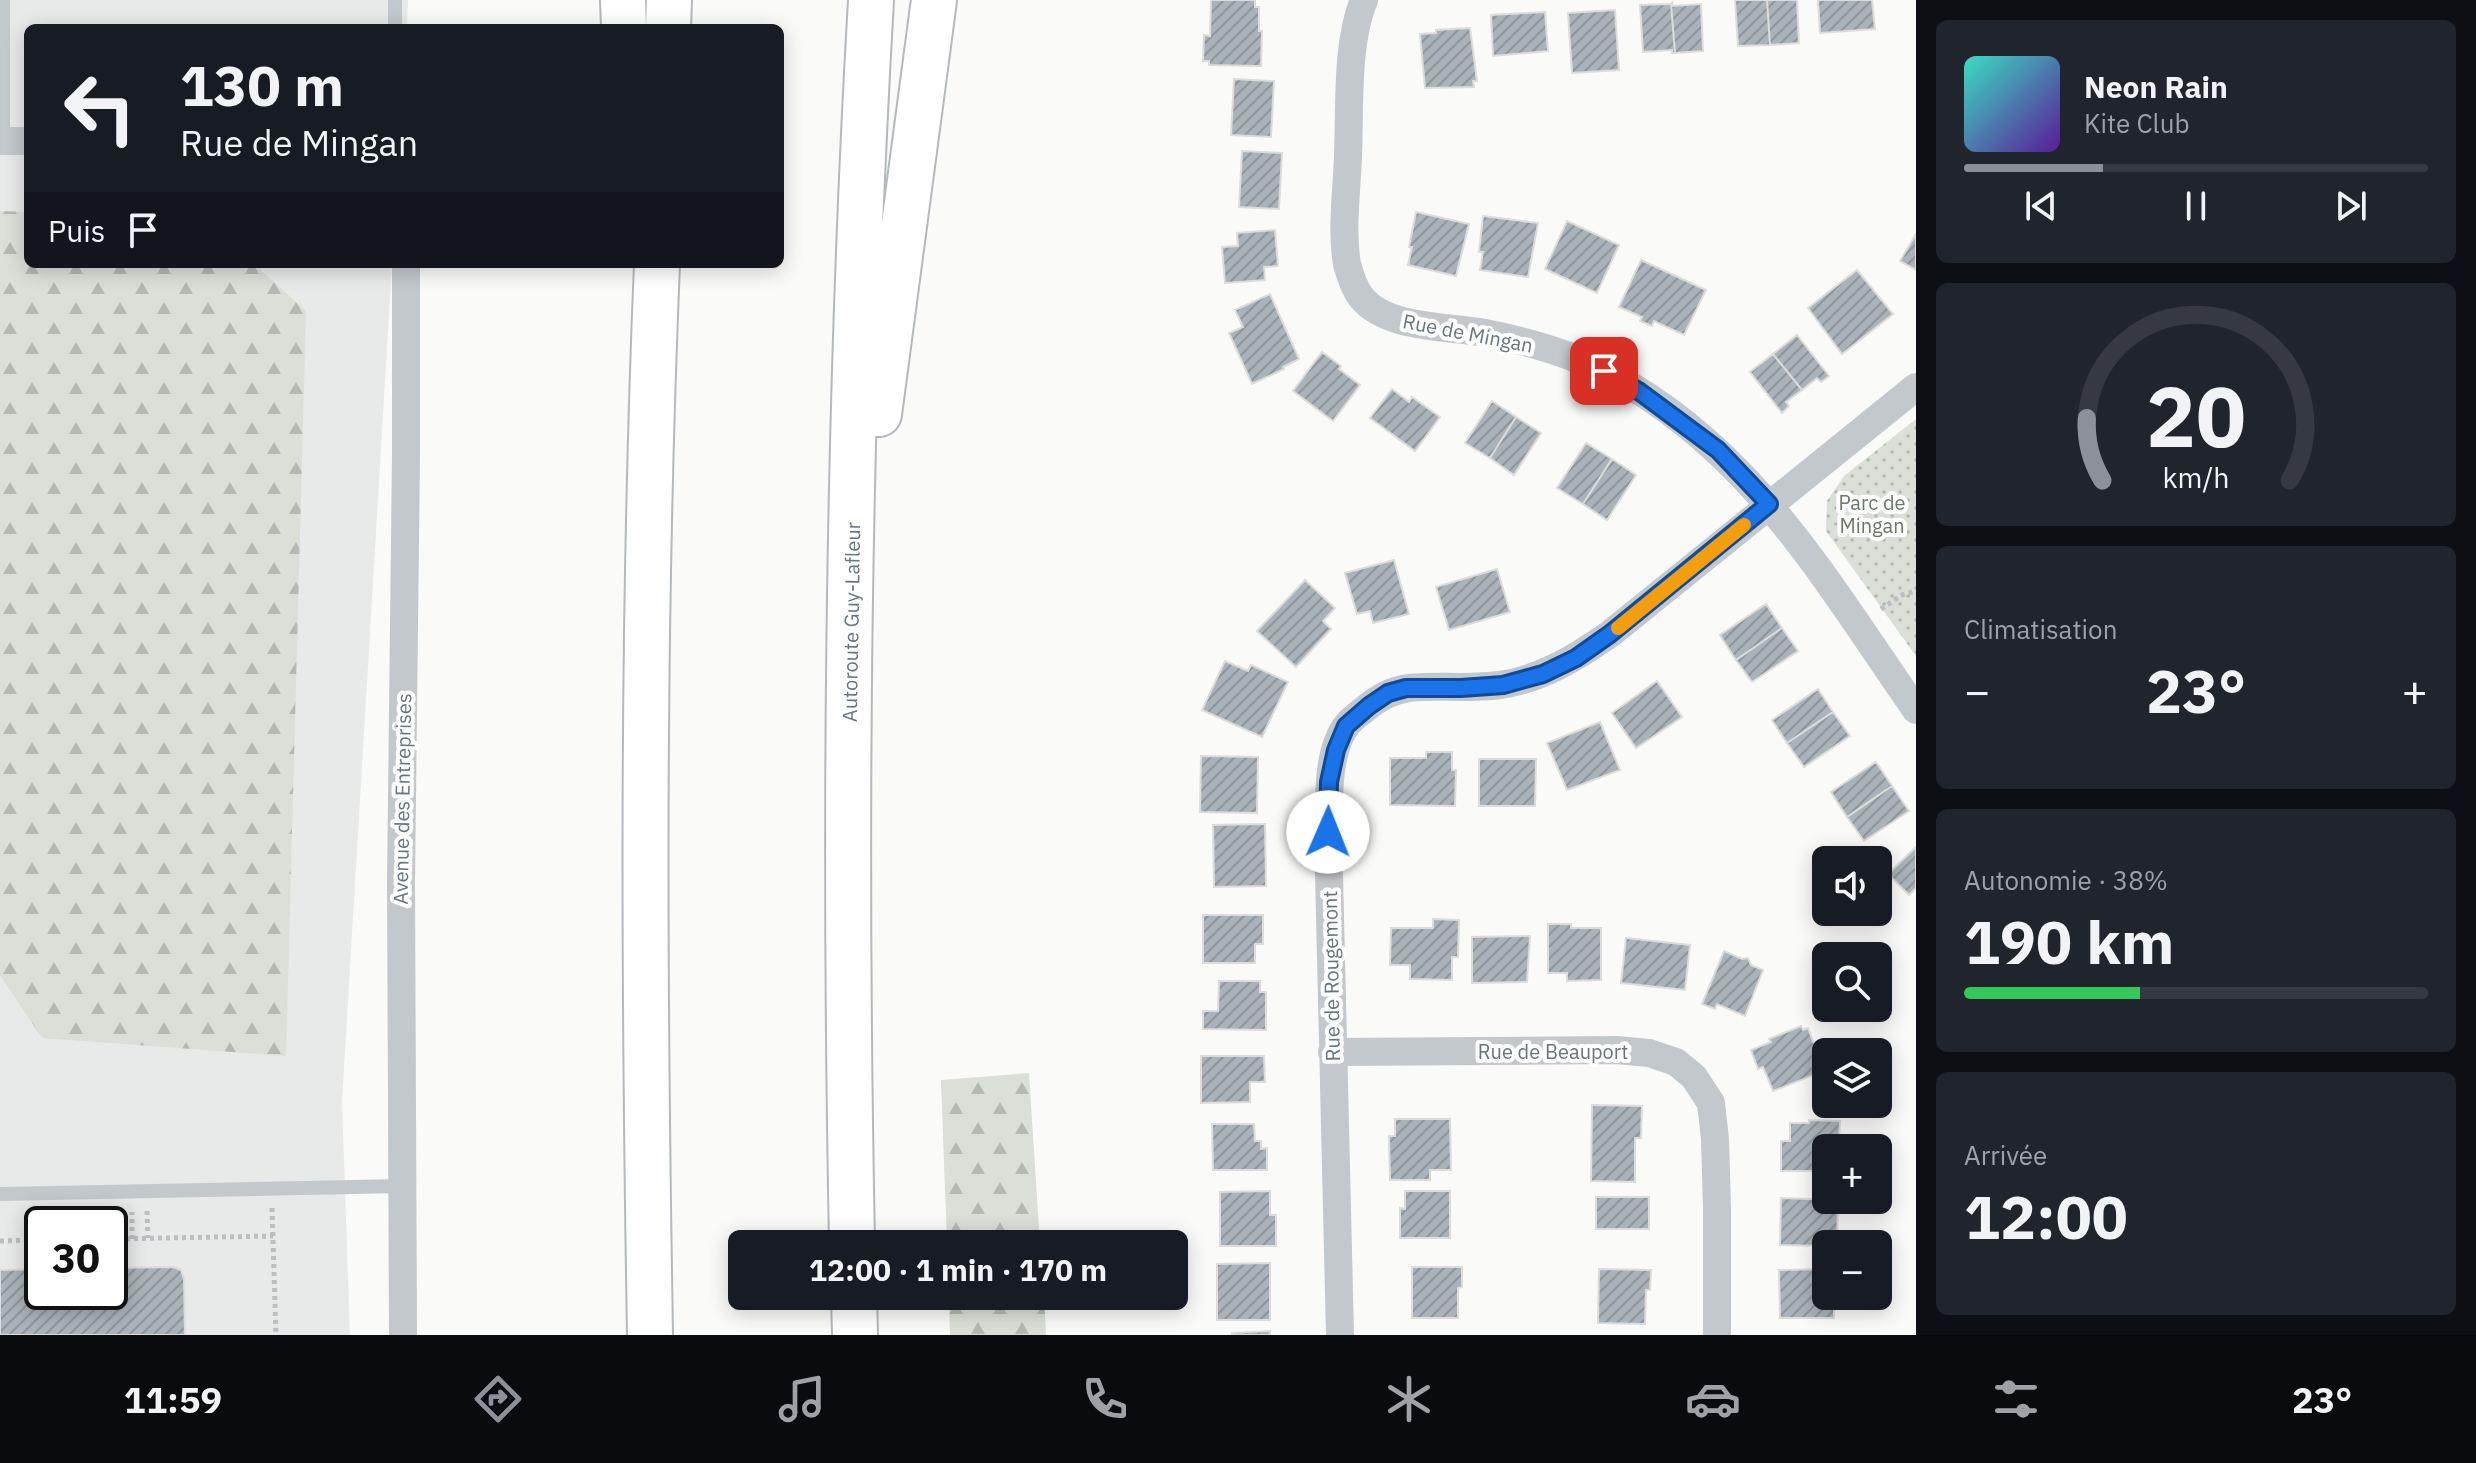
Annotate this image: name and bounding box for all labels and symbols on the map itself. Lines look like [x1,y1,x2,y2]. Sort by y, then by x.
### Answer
street label: Rue de Mingan [1400,307,1536,359]
pin [1570,337,1638,405]
park label: Parc de Mingan [1838,489,1906,539]
street label: Autoroute Guy-Lafleur [836,522,866,722]
street label: Avenue des Entreprises [387,693,417,905]
position arrow [1286,790,1370,874]
street label: Rue de Rougemont [1316,890,1346,1062]
street label: Rue de Beauport [1478,1038,1628,1065]
speed limit sign: 30 [24,1206,128,1310]

